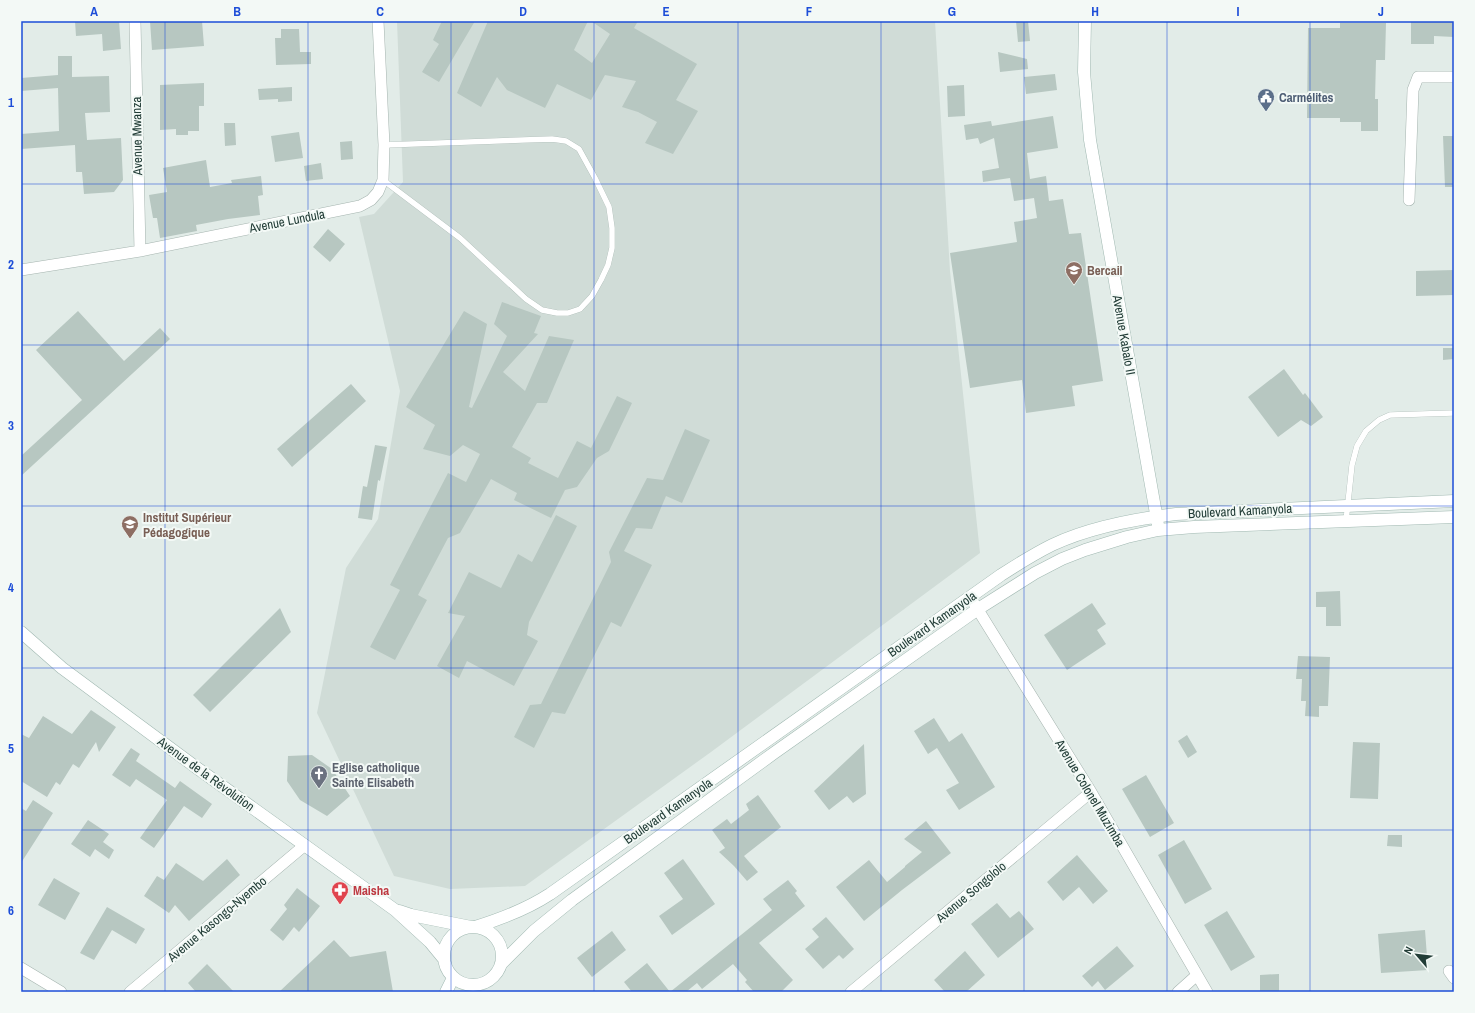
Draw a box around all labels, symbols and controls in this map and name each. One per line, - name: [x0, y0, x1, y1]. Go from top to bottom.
- text: A: [90, 3, 98, 20]
- text: B: [233, 3, 241, 20]
- text: C: [376, 3, 384, 20]
- text: D: [519, 3, 527, 20]
- text: E: [662, 3, 670, 20]
- text: F: [806, 3, 813, 20]
- text: G: [948, 3, 956, 20]
- text: H: [1091, 3, 1099, 20]
- text: I: [1237, 3, 1240, 20]
- text: J: [1378, 3, 1384, 20]
- public building icon: Carmélites: [1256, 87, 1276, 112]
- place label: Carmélites: [1279, 89, 1334, 106]
- text: 1: [8, 94, 14, 111]
- street label: Avenue Mwanza: [128, 96, 146, 176]
- street label: Avenue Lundula: [247, 205, 326, 237]
- text: 2: [8, 256, 14, 273]
- school or university icon: Bercail: [1064, 260, 1084, 285]
- place label: Bercail: [1087, 262, 1123, 279]
- street label: Avenue Kabalo II: [1108, 293, 1139, 376]
- text: 3: [8, 417, 14, 434]
- street label: Boulevard Kamanyola: [1187, 500, 1293, 522]
- place label: Institut Supérieur Pédagogique: [143, 509, 232, 541]
- school or university icon: Institut Supérieur Pédagogique: [120, 514, 140, 539]
- text: 4: [8, 579, 14, 596]
- street label: Boulevard Kamanyola: [884, 587, 980, 661]
- street label: Avenue de la Révolution: [153, 732, 258, 815]
- street label: Avenue Colonel Muzimba: [1051, 736, 1129, 850]
- text: 5: [8, 740, 14, 757]
- place label: Eglise catholique Sainte Elisabeth: [332, 759, 420, 791]
- church icon: Eglise catholique Sainte Elisabeth: [309, 764, 329, 789]
- street label: Boulevard Kamanyola: [620, 774, 716, 848]
- street label: Avenue Songololo: [932, 858, 1010, 927]
- street label: Avenue Kasongo-Nyembo: [163, 873, 270, 966]
- pharmacy icon: Maisha: [330, 880, 350, 905]
- place label: Maisha: [353, 882, 389, 899]
- text: 6: [8, 902, 14, 919]
- north arrow: [1397, 935, 1437, 975]
- text: N: [1400, 944, 1416, 956]

